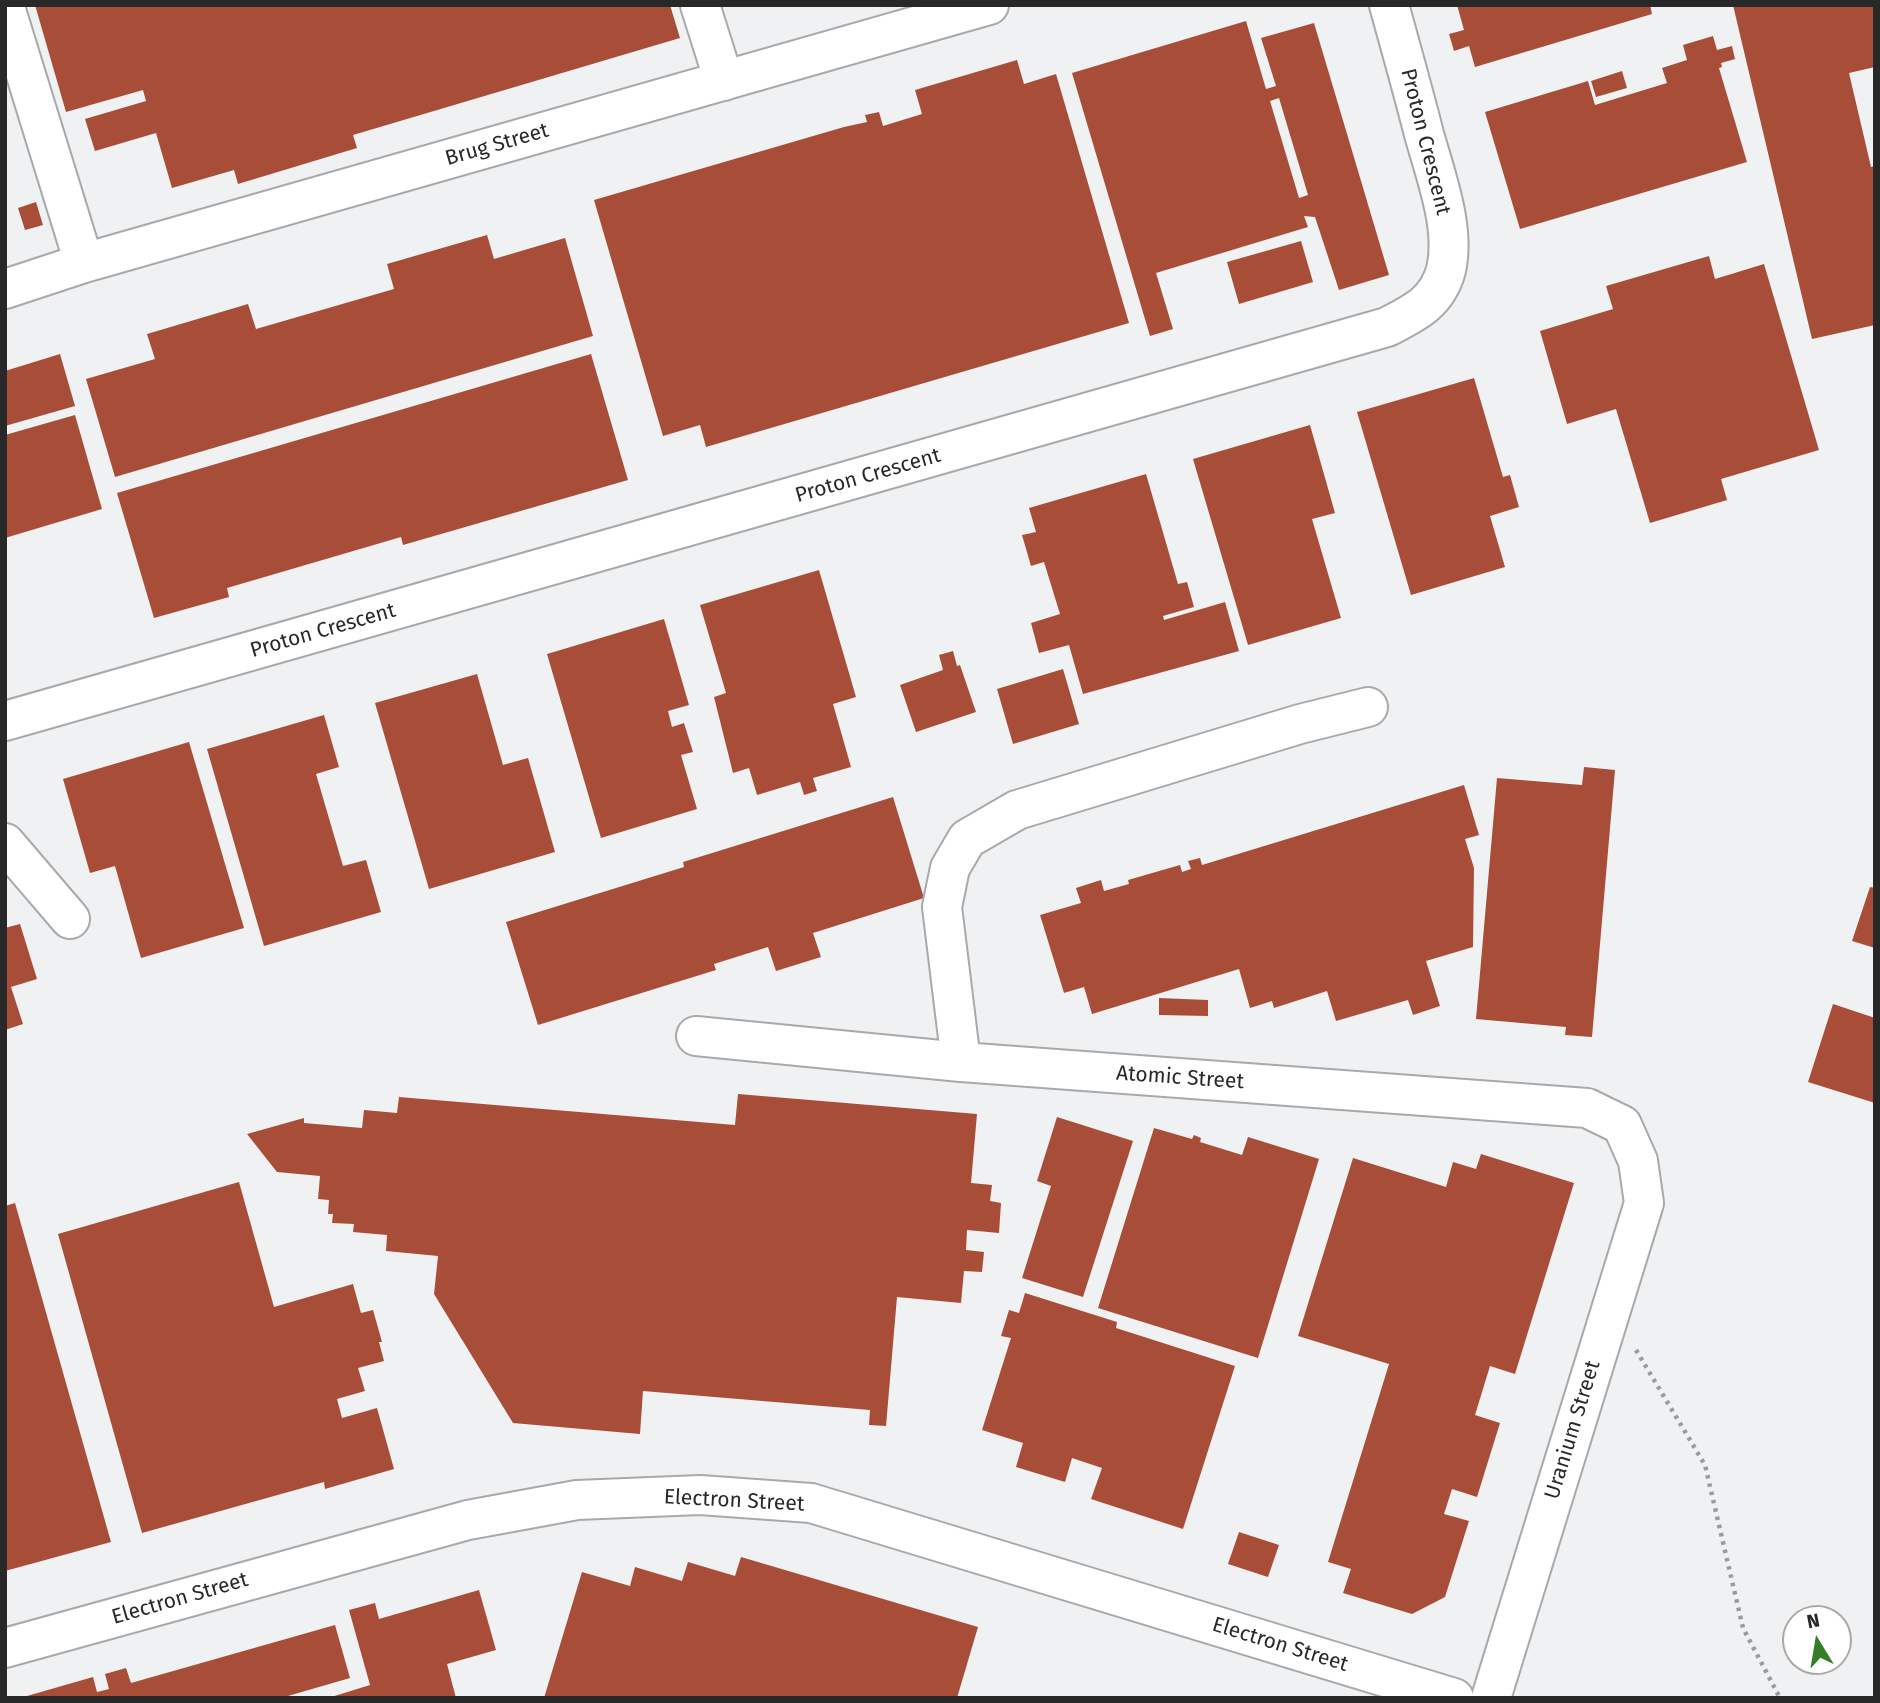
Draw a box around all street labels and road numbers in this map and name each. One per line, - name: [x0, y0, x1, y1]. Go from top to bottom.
- street label: Proton Crescent: [1395, 66, 1455, 218]
- street label: Brug Street: [442, 118, 552, 172]
- street label: Proton Crescent: [792, 443, 944, 509]
- street label: Proton Crescent: [247, 598, 399, 664]
- street label: Atomic Street: [1115, 1061, 1245, 1095]
- street label: Uranium Street: [1540, 1358, 1606, 1502]
- street label: Electron Street: [663, 1485, 805, 1517]
- street label: Electron Street: [109, 1567, 251, 1631]
- street label: Electron Street: [1209, 1612, 1351, 1678]

